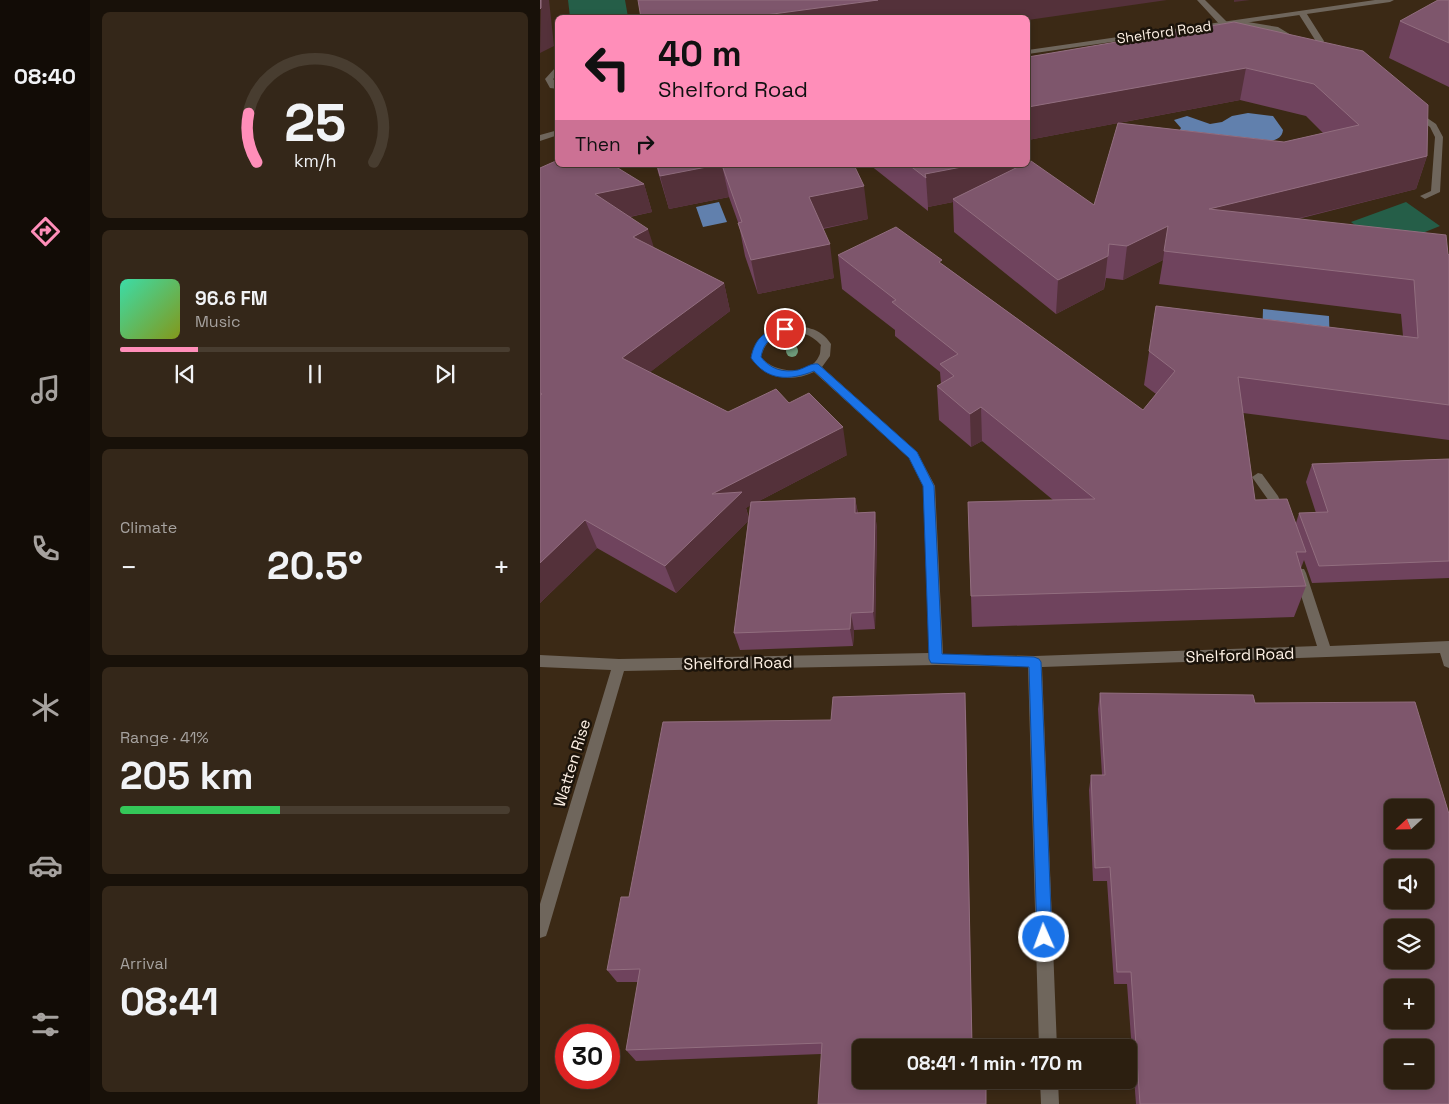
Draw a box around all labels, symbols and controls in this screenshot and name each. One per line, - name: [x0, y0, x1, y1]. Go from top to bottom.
- street label: Shelford Road: [1116, 16, 1212, 48]
- text: 40 m: [658, 32, 742, 76]
- icon: left: [575, 35, 640, 100]
- text: 08:40: [14, 62, 76, 90]
- text: Shelford Road: [658, 75, 808, 103]
- text: 25: [284, 90, 346, 156]
- icon: right: [631, 130, 659, 158]
- text: Then: [575, 132, 621, 157]
- text: km/h: [294, 149, 336, 172]
- icon: directions: [28, 214, 63, 249]
- text: 96.6 FM: [195, 286, 267, 311]
- pin: [764, 308, 806, 350]
- text: Music: [195, 311, 241, 332]
- icon: arrive: [771, 315, 799, 343]
- icon: previous: [171, 360, 199, 388]
- icon: pause: [301, 360, 329, 388]
- icon: next: [431, 360, 459, 388]
- icon: music: [28, 372, 63, 407]
- text: Climate: [120, 517, 177, 538]
- icon: phone: [28, 531, 63, 566]
- text: 20.5°: [267, 542, 363, 590]
- text: −: [120, 549, 137, 585]
- text: +: [493, 549, 510, 585]
- street label: Shelford Road: [1185, 643, 1295, 667]
- street label: Shelford Road: [683, 652, 793, 674]
- icon: climate: [28, 690, 63, 725]
- street label: Watten Rise: [549, 716, 595, 810]
- text: Range · 41%: [120, 727, 209, 748]
- text: 205 km: [120, 752, 254, 800]
- north arrow: [1384, 799, 1434, 849]
- map controls: [1384, 799, 1434, 1089]
- icon: car: [28, 848, 63, 883]
- button: sound: [1384, 859, 1434, 909]
- position arrow: [1017, 910, 1069, 962]
- button: layers: [1384, 919, 1434, 969]
- text: Arrival: [120, 953, 168, 974]
- text: 08:41: [120, 978, 219, 1026]
- button: +: [1384, 979, 1434, 1029]
- icon: filters: [28, 1007, 63, 1042]
- speed limit sign: 30: [555, 1024, 620, 1089]
- button: −: [1384, 1039, 1434, 1089]
- text: 08:41 · 1 min · 170 m: [907, 1051, 1082, 1076]

